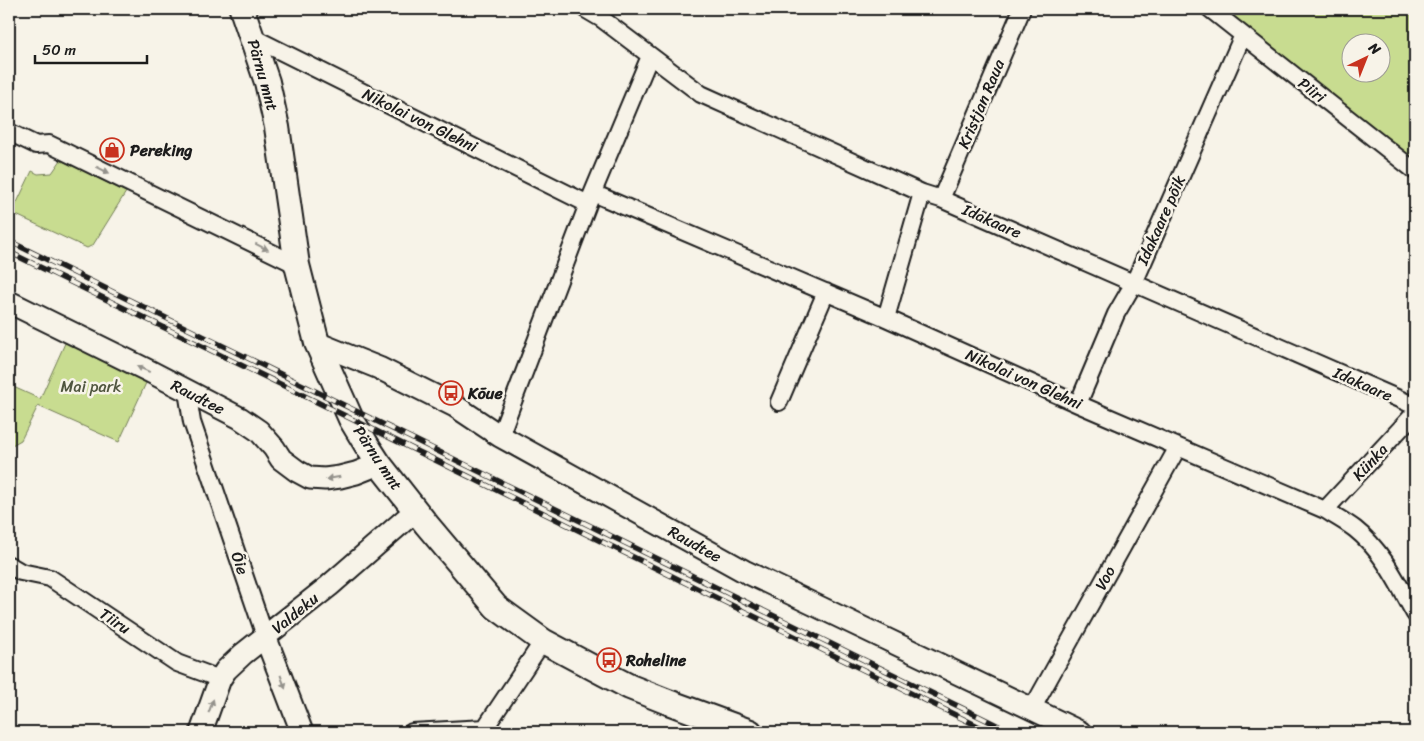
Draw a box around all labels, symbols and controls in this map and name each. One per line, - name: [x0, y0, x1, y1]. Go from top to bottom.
- scale bar: [35, 32, 148, 64]
- north arrow: [1342, 32, 1392, 82]
- street label: Pärnu mnt: [239, 36, 287, 114]
- text: N: [1362, 36, 1387, 62]
- text: 50 m: [42, 37, 77, 63]
- street label: Kristjan Raua: [949, 54, 1013, 153]
- street label: Piiri: [1291, 69, 1333, 111]
- street label: Nikolai von Glehni: [357, 80, 483, 161]
- place label: Pereking: [130, 136, 193, 165]
- shop icon: Pereking: [99, 137, 125, 163]
- one-way arrow: [96, 166, 110, 174]
- street label: Idakaare põik: [1128, 170, 1194, 271]
- street label: Idakaare: [957, 195, 1026, 247]
- one-way arrow: [255, 244, 269, 252]
- street label: Nikolai von Glehni: [961, 340, 1088, 418]
- street label: Idakaare: [1328, 358, 1397, 410]
- one-way arrow: [136, 364, 151, 373]
- street label: Raudtee: [166, 371, 230, 423]
- park label: Mai park: [60, 372, 122, 401]
- place label: Kõue: [467, 379, 503, 408]
- bus stop icon: Kõue: [438, 380, 464, 406]
- street label: Pärnu mnt: [345, 419, 411, 497]
- street label: Künka: [1345, 436, 1395, 488]
- one-way arrow: [324, 474, 340, 482]
- street label: Raudtee: [663, 517, 727, 571]
- street label: Õie: [223, 547, 257, 579]
- street label: Voo: [1086, 560, 1124, 596]
- street label: Valdeku: [265, 584, 326, 641]
- street label: Tiiru: [93, 600, 137, 642]
- place label: Roheline: [625, 646, 687, 675]
- bus stop icon: Roheline: [596, 647, 622, 673]
- one-way arrow: [279, 675, 287, 690]
- one-way arrow: [208, 698, 215, 713]

